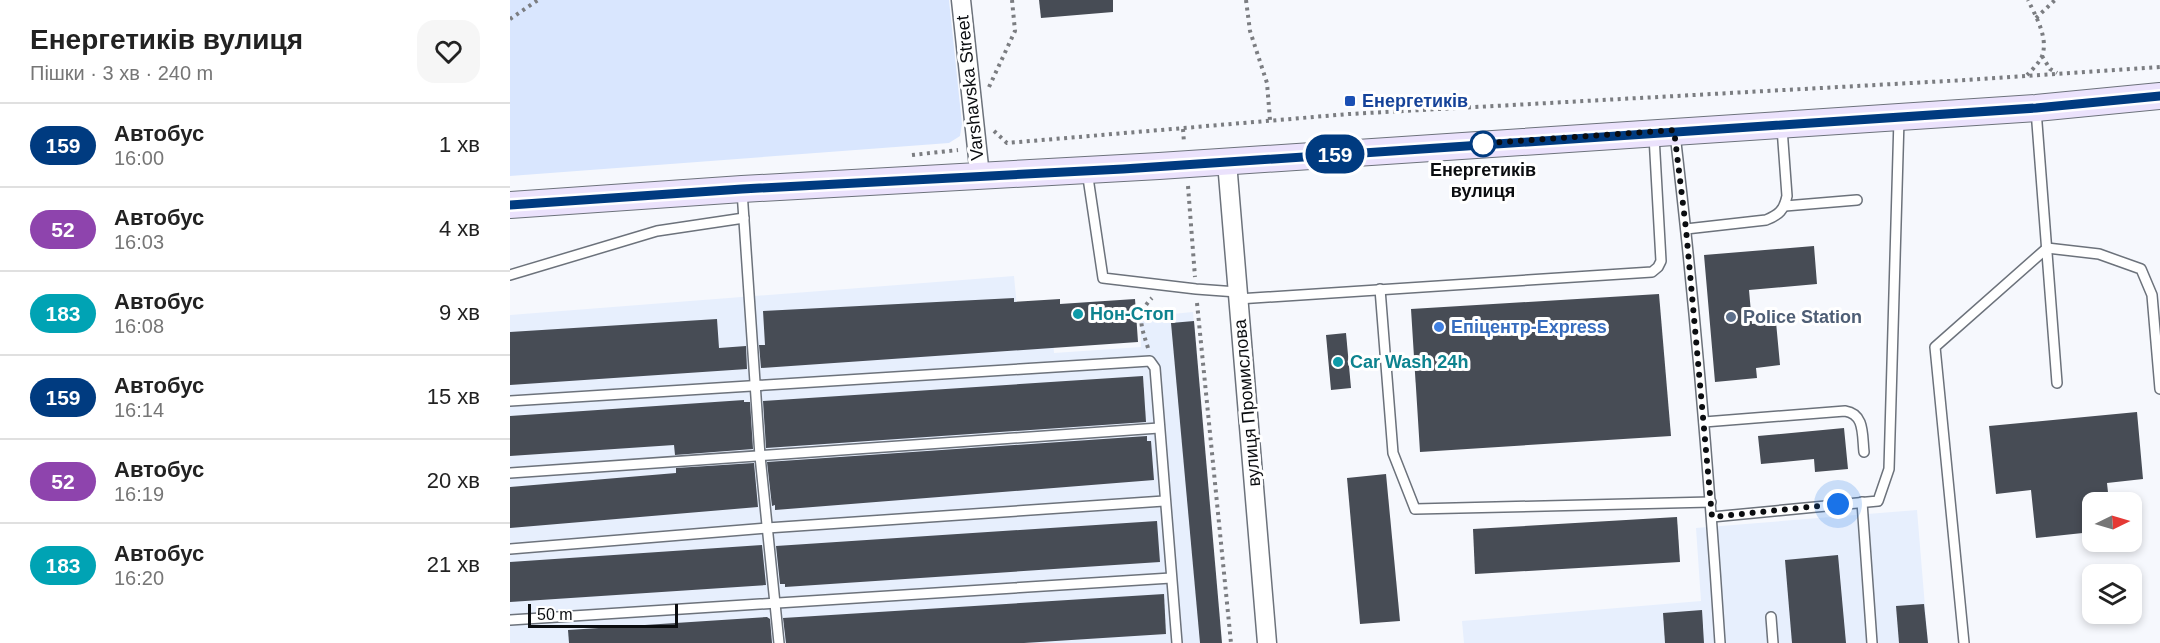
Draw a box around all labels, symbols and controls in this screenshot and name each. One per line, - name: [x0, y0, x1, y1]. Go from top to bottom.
- street label: Varshavska Street: [952, 14, 988, 162]
- button: heart: [417, 20, 480, 83]
- text: Енергетиків вулиця: [30, 24, 303, 55]
- text: Пішки · 3 хв · 240 m: [30, 62, 213, 84]
- place label: Енергетиків: [1362, 91, 1468, 111]
- marker: Енергетиків: [1343, 94, 1357, 108]
- text: Автобус: [114, 121, 204, 146]
- marker: Енергетиків вулиця: [1470, 131, 1496, 157]
- text: 1 хв: [439, 132, 480, 157]
- text: 159: [45, 134, 81, 157]
- line badge: 159: [1300, 134, 1370, 174]
- text: 159: [1317, 143, 1353, 166]
- text: 16:00: [114, 147, 164, 169]
- place label: Енергетиків вулиця: [1430, 160, 1536, 201]
- text: Автобус: [114, 205, 204, 230]
- text: 4 хв: [439, 216, 480, 241]
- text: 52: [51, 218, 75, 241]
- text: 16:03: [114, 231, 164, 253]
- text: Автобус: [114, 289, 204, 314]
- text: 9 хв: [439, 300, 480, 325]
- text: 183: [45, 302, 81, 325]
- place label: Нон-Стоп: [1090, 304, 1174, 324]
- marker: Нон-Стоп: [1071, 307, 1085, 321]
- place label: Police Station: [1743, 307, 1862, 327]
- marker: Police Station: [1724, 310, 1738, 324]
- text: 16:08: [114, 315, 164, 337]
- place label: Епіцентр-Express: [1451, 317, 1607, 337]
- street label: вулиця Промислова: [1230, 318, 1264, 487]
- marker: Епіцентр-Express: [1432, 320, 1446, 334]
- place label: Car Wash 24h: [1350, 352, 1468, 372]
- marker: Car Wash 24h: [1331, 355, 1345, 369]
- text: Автобус: [114, 373, 204, 398]
- text: 15 хв: [427, 384, 480, 409]
- text: 159: [45, 386, 81, 409]
- text: 16:14: [114, 399, 164, 421]
- text: Автобус: [114, 457, 204, 482]
- text: 20 хв: [427, 468, 480, 493]
- text: 52: [51, 470, 75, 493]
- text: 16:19: [114, 483, 164, 505]
- your location: [1823, 489, 1853, 519]
- north arrow: [2082, 492, 2142, 552]
- map controls: [2082, 492, 2142, 624]
- text: Автобус: [114, 541, 204, 566]
- text: 21 хв: [427, 552, 480, 577]
- text: 183: [45, 554, 81, 577]
- button: layers: [2082, 564, 2142, 624]
- text: 16:20: [114, 567, 164, 589]
- scale bar: [528, 601, 678, 628]
- text: 50 m: [537, 606, 573, 623]

